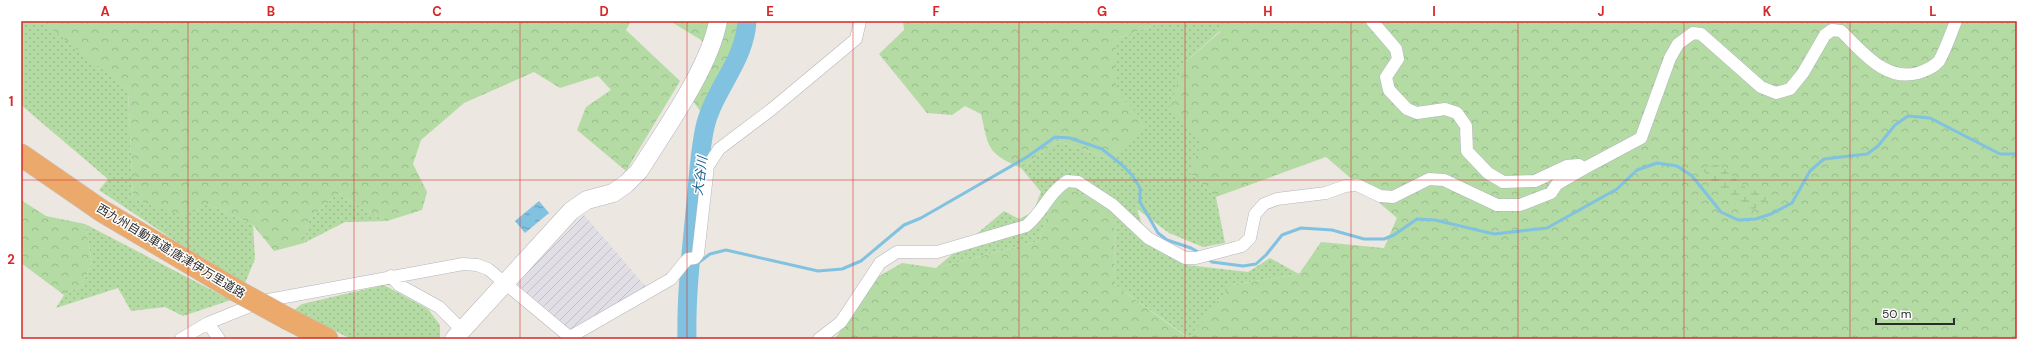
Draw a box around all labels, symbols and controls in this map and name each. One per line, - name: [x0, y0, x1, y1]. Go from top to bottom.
- text: A: [100, 3, 110, 20]
- text: B: [267, 3, 275, 20]
- text: C: [432, 3, 442, 20]
- text: D: [599, 3, 609, 20]
- text: E: [766, 3, 774, 20]
- text: F: [932, 3, 940, 20]
- text: G: [1097, 3, 1107, 20]
- text: H: [1263, 3, 1273, 20]
- text: I: [1432, 3, 1436, 20]
- text: J: [1597, 3, 1605, 20]
- text: K: [1763, 3, 1772, 20]
- text: L: [1929, 3, 1937, 20]
- text: 1: [9, 93, 13, 110]
- water label: 大谷川: [689, 154, 711, 196]
- street label: 西九州自動車道;唐津伊万里道路: [94, 200, 248, 302]
- text: 2: [7, 251, 15, 268]
- scale bar: [1876, 300, 1954, 326]
- text: 50 m: [1882, 306, 1911, 322]

